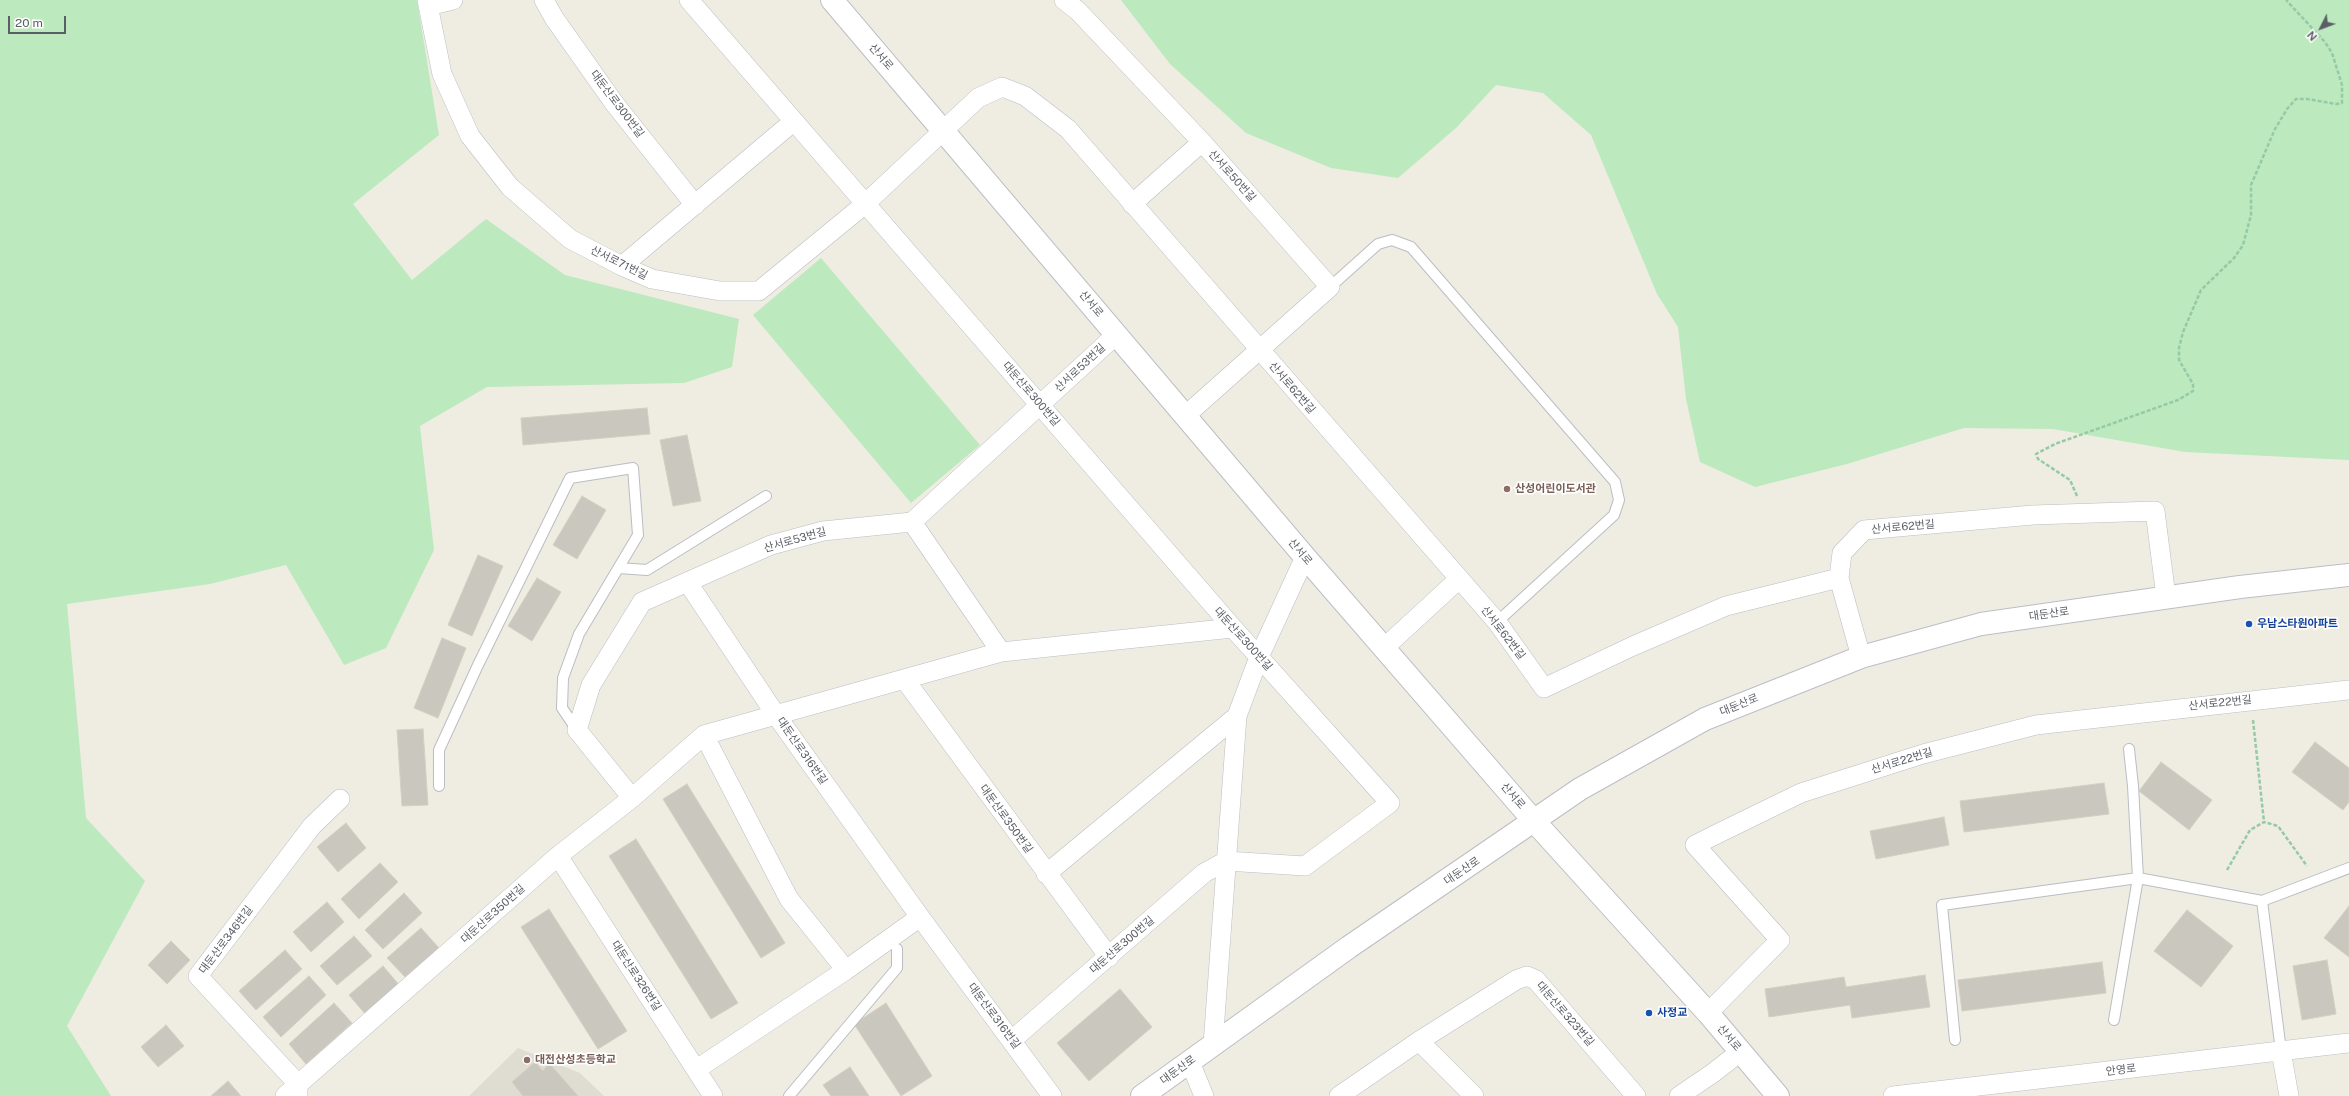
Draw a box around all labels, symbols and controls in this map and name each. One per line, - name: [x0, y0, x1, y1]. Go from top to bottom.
- scale bar: [10, 8, 68, 34]
- north arrow: [2301, 8, 2341, 48]
- text: 20 m: [15, 16, 43, 30]
- text: N: [2305, 29, 2319, 43]
- street label: 산서로: [866, 41, 896, 73]
- street label: 대둔산로300번길: [587, 68, 647, 140]
- street label: 산서로50번길: [1206, 148, 1258, 204]
- street label: 산서로71번길: [588, 244, 650, 282]
- street label: 산서로: [1076, 288, 1106, 320]
- street label: 산서로53번길: [1052, 341, 1108, 395]
- street label: 대둔산로300번길: [999, 359, 1063, 429]
- street label: 산서로62번길: [1266, 360, 1318, 416]
- place label: 산성어린이도서관: [1515, 482, 1596, 496]
- marker: 산성어린이도서관: [1502, 484, 1512, 494]
- street label: 산서로62번길: [1871, 518, 1935, 536]
- street label: 산서로53번길: [762, 525, 828, 555]
- street label: 산서로: [1285, 536, 1315, 568]
- street label: 대둔산로300번길: [1211, 604, 1275, 674]
- street label: 산서로62번길: [1478, 604, 1528, 662]
- street label: 대둔산로: [2028, 605, 2070, 623]
- place label: 우남스타원아파트: [2257, 617, 2338, 631]
- marker: 우남스타원아파트: [2244, 619, 2254, 629]
- street label: 대둔산로: [1718, 691, 1760, 719]
- street label: 산서로22번길: [2188, 693, 2252, 713]
- street label: 대둔산로316번길: [774, 715, 830, 787]
- street label: 산서로22번길: [1870, 745, 1934, 777]
- street label: 산서로: [1498, 780, 1528, 812]
- street label: 대둔산로350번길: [977, 782, 1035, 856]
- street label: 대둔산로: [1442, 854, 1482, 888]
- street label: 대둔산로350번길: [458, 882, 528, 946]
- street label: 대둔산로346번길: [196, 904, 256, 976]
- street label: 대둔산로300번길: [1087, 913, 1157, 977]
- street label: 대둔산로326번길: [608, 938, 664, 1014]
- street label: 대둔산로323번길: [1533, 979, 1597, 1049]
- street label: 대둔산로316번길: [965, 980, 1023, 1052]
- place label: 사정교: [1657, 1006, 1687, 1020]
- marker: 사정교: [1644, 1008, 1654, 1018]
- street label: 산서로: [1714, 1022, 1744, 1054]
- place label: 대전산성초등학교: [535, 1053, 616, 1067]
- street label: 대둔산로: [1158, 1053, 1198, 1087]
- marker: 대전산성초등학교: [522, 1055, 532, 1065]
- street label: 안영로: [2105, 1062, 2137, 1078]

